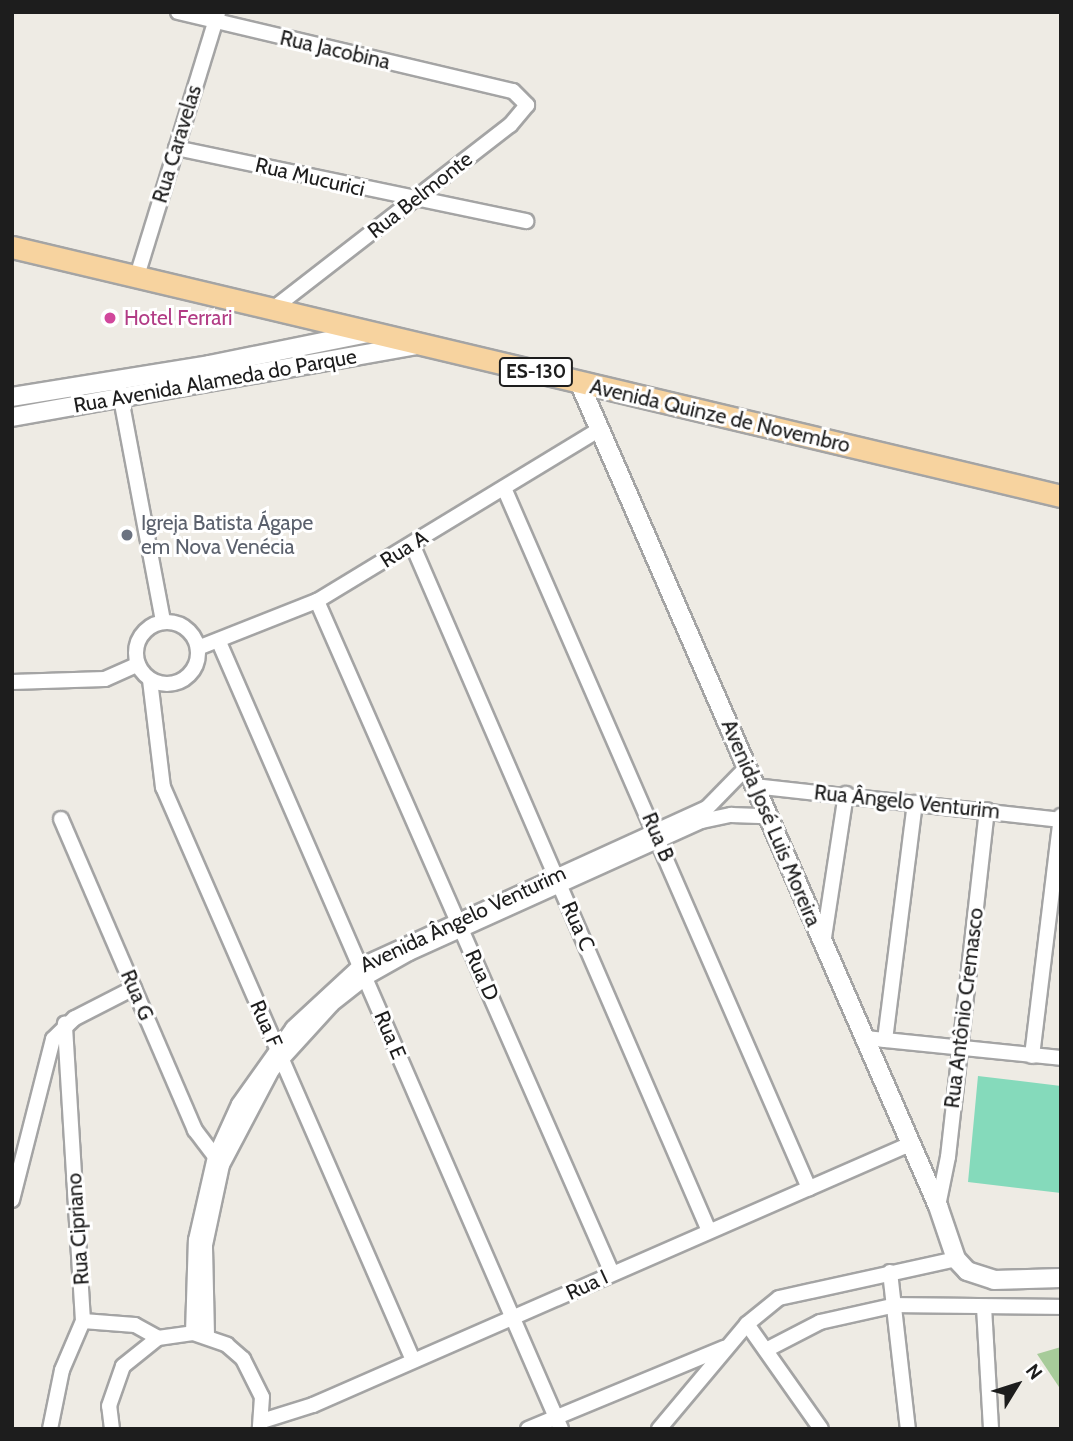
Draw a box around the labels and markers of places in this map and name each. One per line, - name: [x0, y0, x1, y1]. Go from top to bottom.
- place label: Hotel Ferrari: [124, 305, 232, 331]
- marker: Hotel Ferrari: [102, 310, 118, 326]
- place label: Igreja Batista Ágape em Nova Venécia: [141, 510, 313, 560]
- marker: Igreja Batista Ágape em Nova Venécia: [119, 527, 135, 543]

